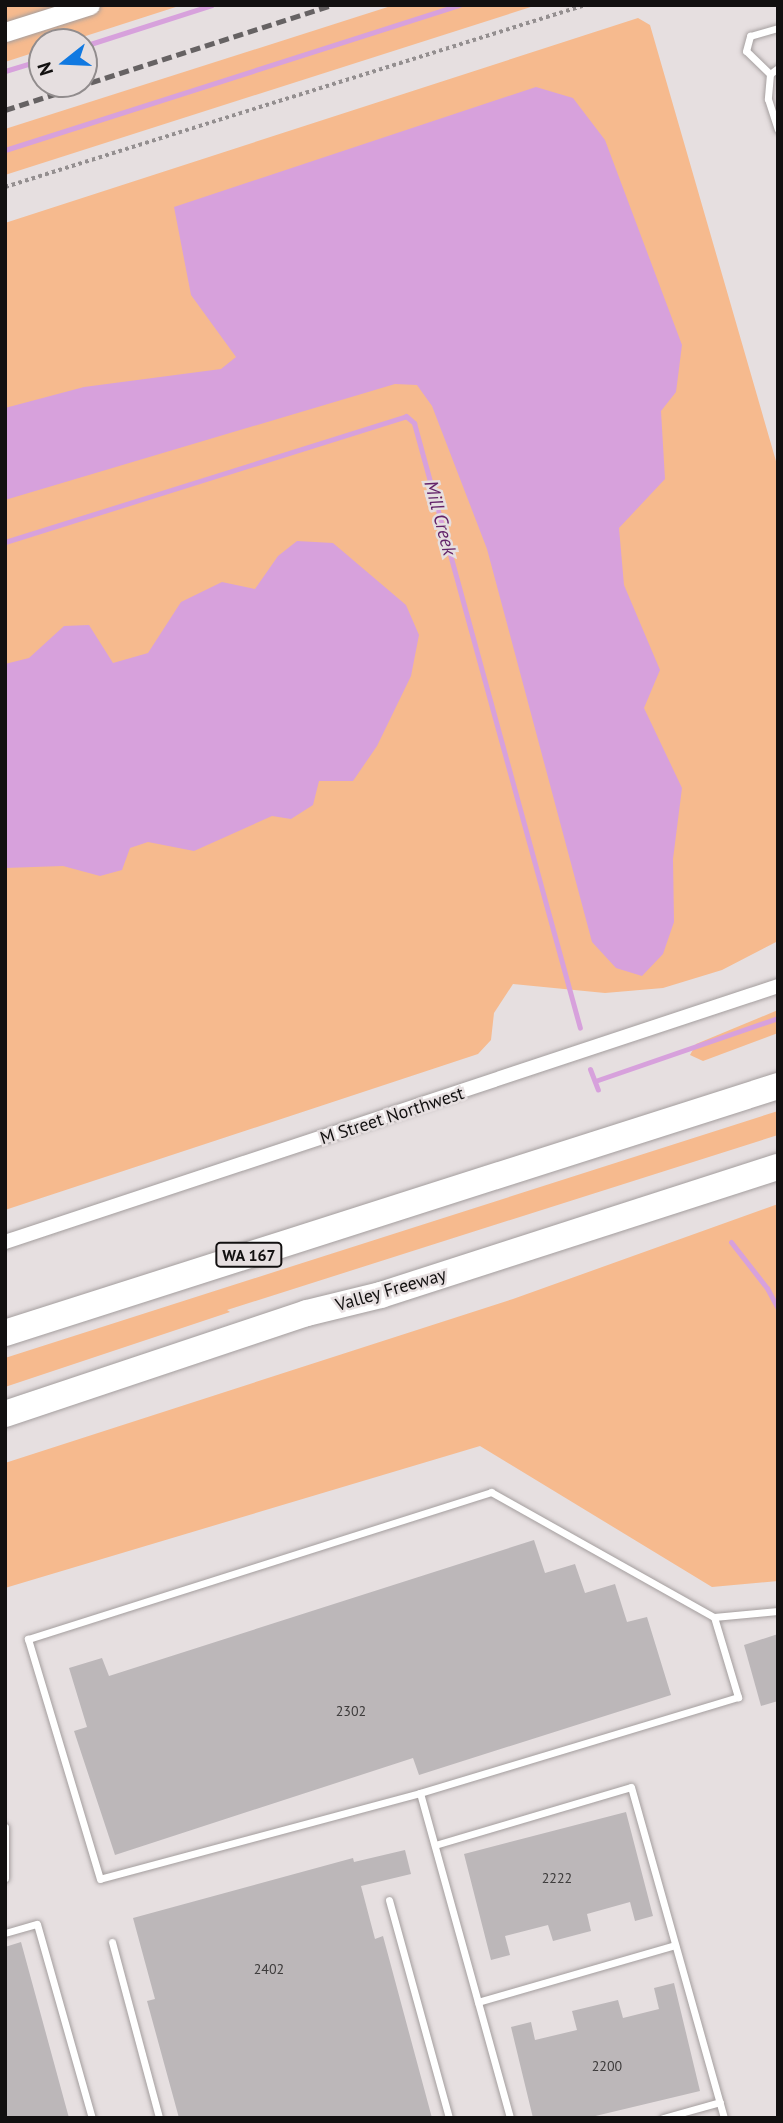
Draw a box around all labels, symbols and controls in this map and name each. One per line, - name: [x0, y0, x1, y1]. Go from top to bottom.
- north arrow: [28, 28, 98, 98]
- text: N: [32, 59, 58, 79]
- water label: Mill Creek: [419, 478, 461, 558]
- street label: M Street Northwest: [317, 1083, 467, 1149]
- road number: WA 167: [214, 1242, 284, 1268]
- street label: Valley Freeway: [333, 1264, 449, 1316]
- house number: 2302: [336, 1703, 366, 1719]
- house number: 2222: [542, 1870, 572, 1886]
- house number: 2402: [254, 1961, 284, 1977]
- house number: 2200: [592, 2058, 622, 2074]

